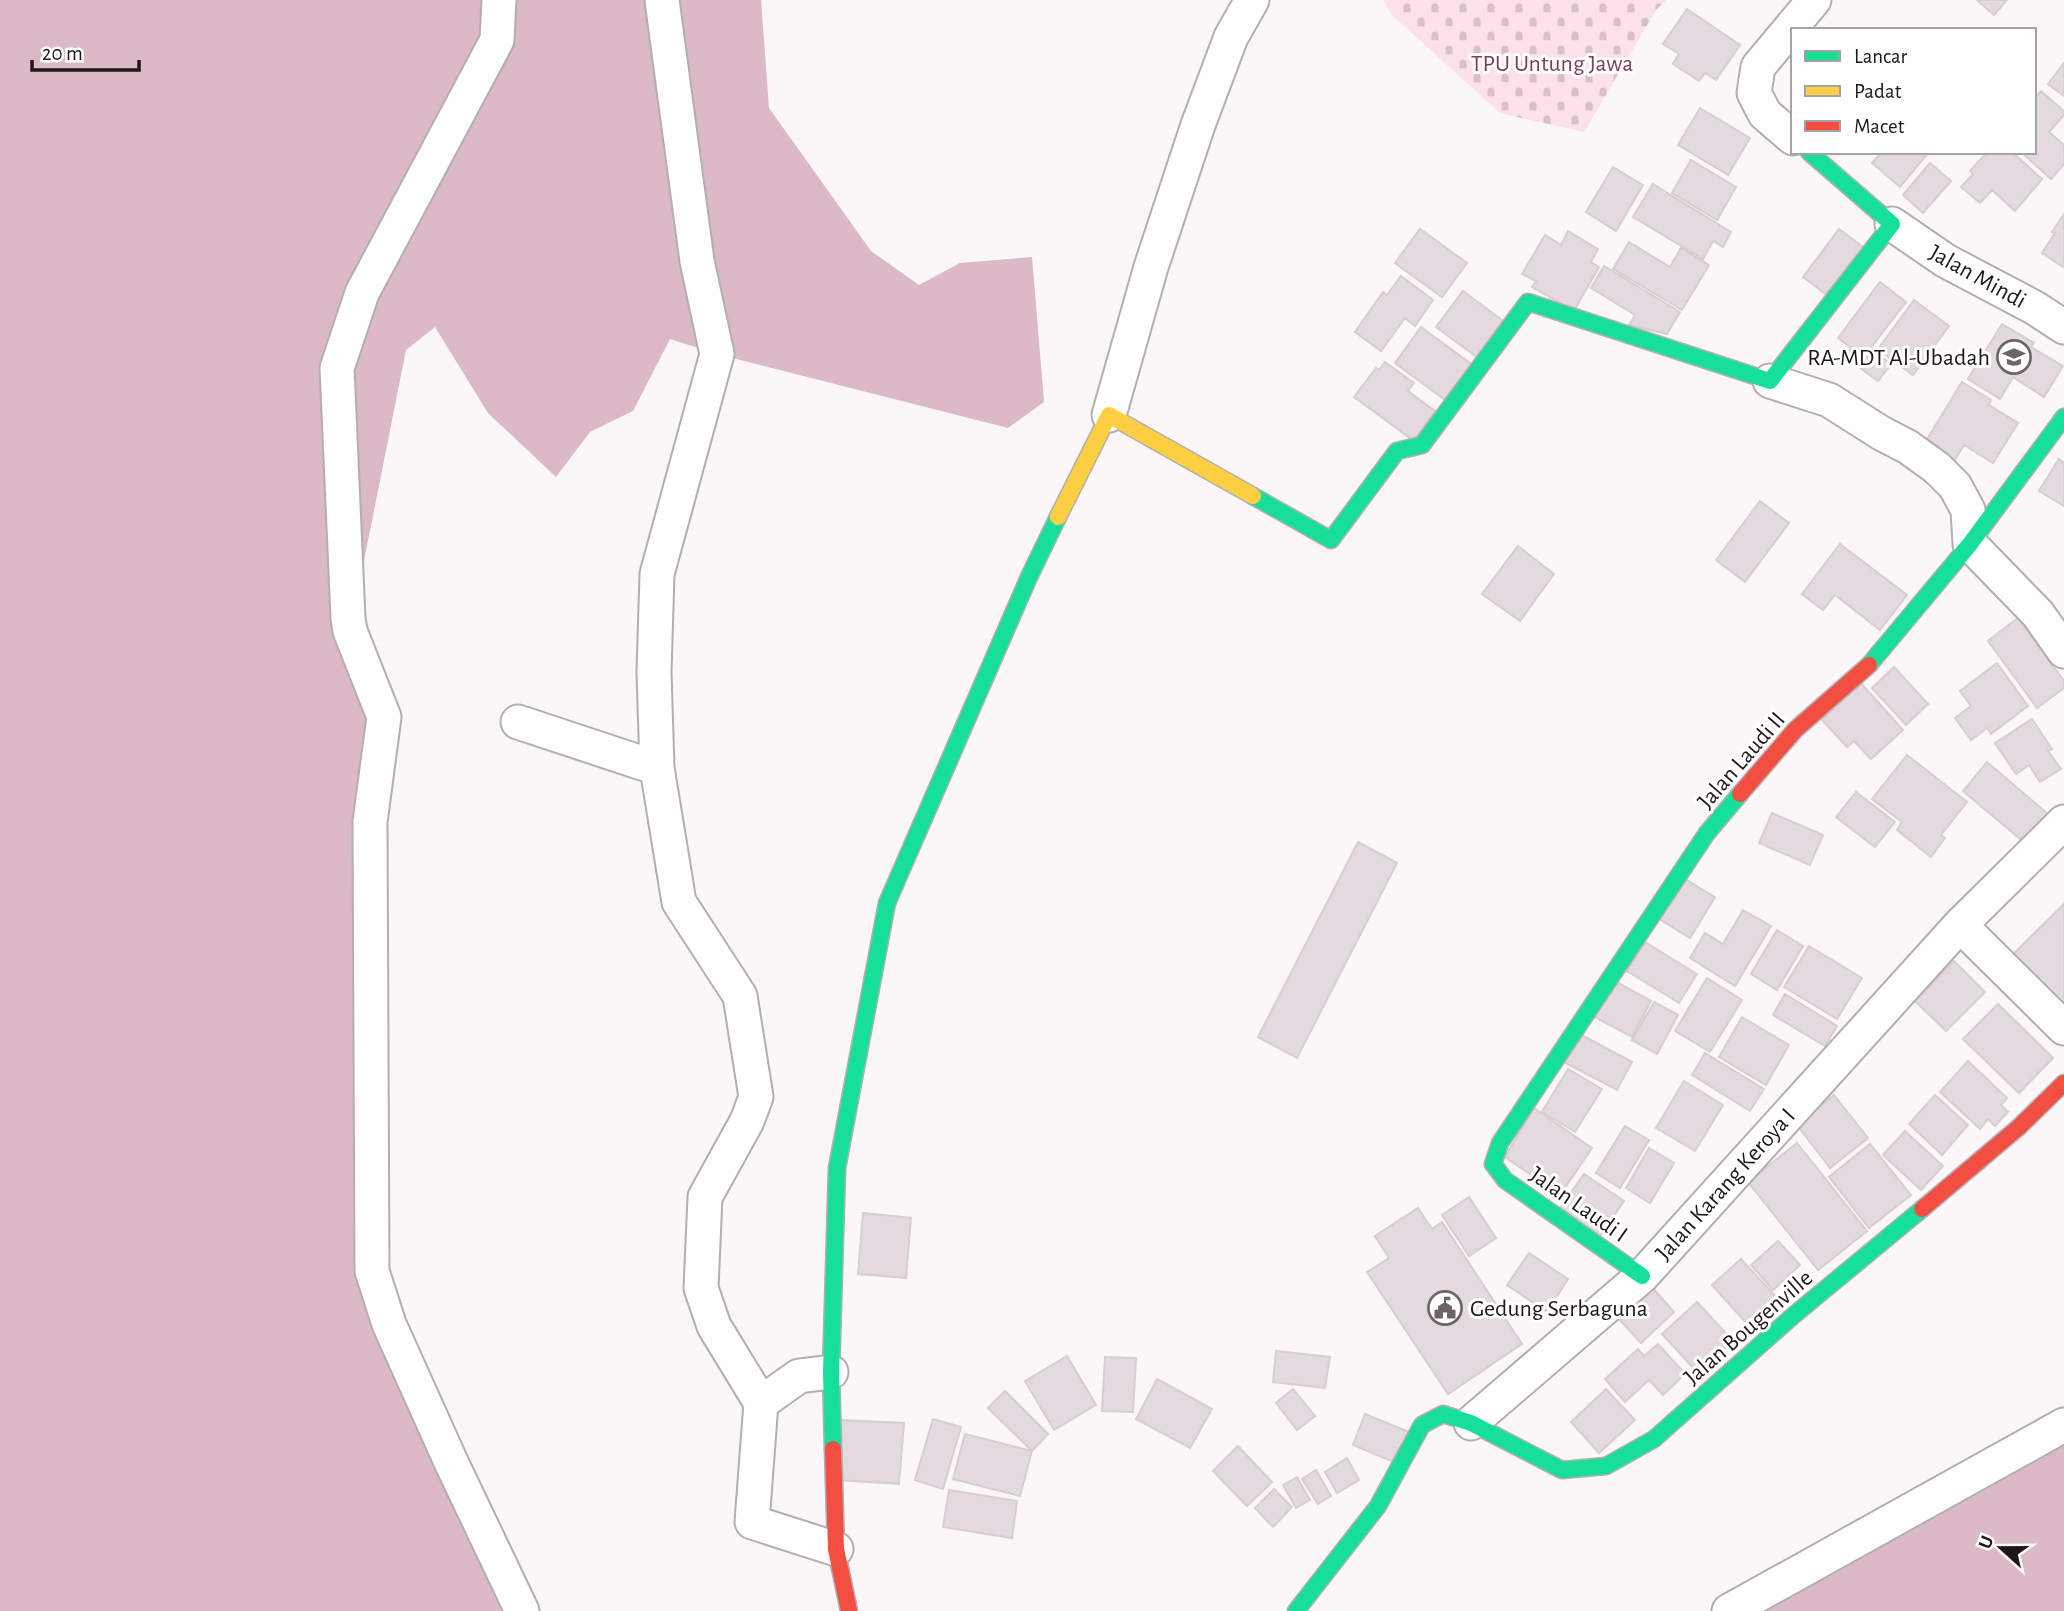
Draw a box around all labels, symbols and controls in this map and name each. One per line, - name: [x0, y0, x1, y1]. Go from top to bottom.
- scale bar: [32, 28, 138, 72]
- legend: [1791, 28, 2036, 154]
- text: 20 m: [42, 43, 83, 64]
- text: Lancar: [1854, 46, 1907, 67]
- park label: TPU Untung Jawa: [1471, 52, 1633, 76]
- text: Padat: [1854, 81, 1902, 102]
- text: Macet: [1854, 116, 1905, 137]
- street label: Jalan Mindi: [1925, 241, 2030, 313]
- school or university icon: RA-MDT Al-Ubadah: [1995, 338, 2033, 376]
- place label: RA-MDT Al-Ubadah: [1807, 346, 1990, 370]
- street label: Jalan Laudi II: [1693, 708, 1790, 814]
- street label: Jalan Karang Keroya I: [1651, 1104, 1800, 1265]
- street label: Jalan Laudi I: [1525, 1163, 1632, 1247]
- street label: Jalan Bougenville: [1680, 1266, 1817, 1390]
- public building icon: Gedung Serbaguna: [1426, 1289, 1464, 1327]
- place label: Gedung Serbaguna: [1470, 1297, 1648, 1321]
- north arrow: [1966, 1513, 2036, 1583]
- text: U: [1975, 1533, 1998, 1552]

